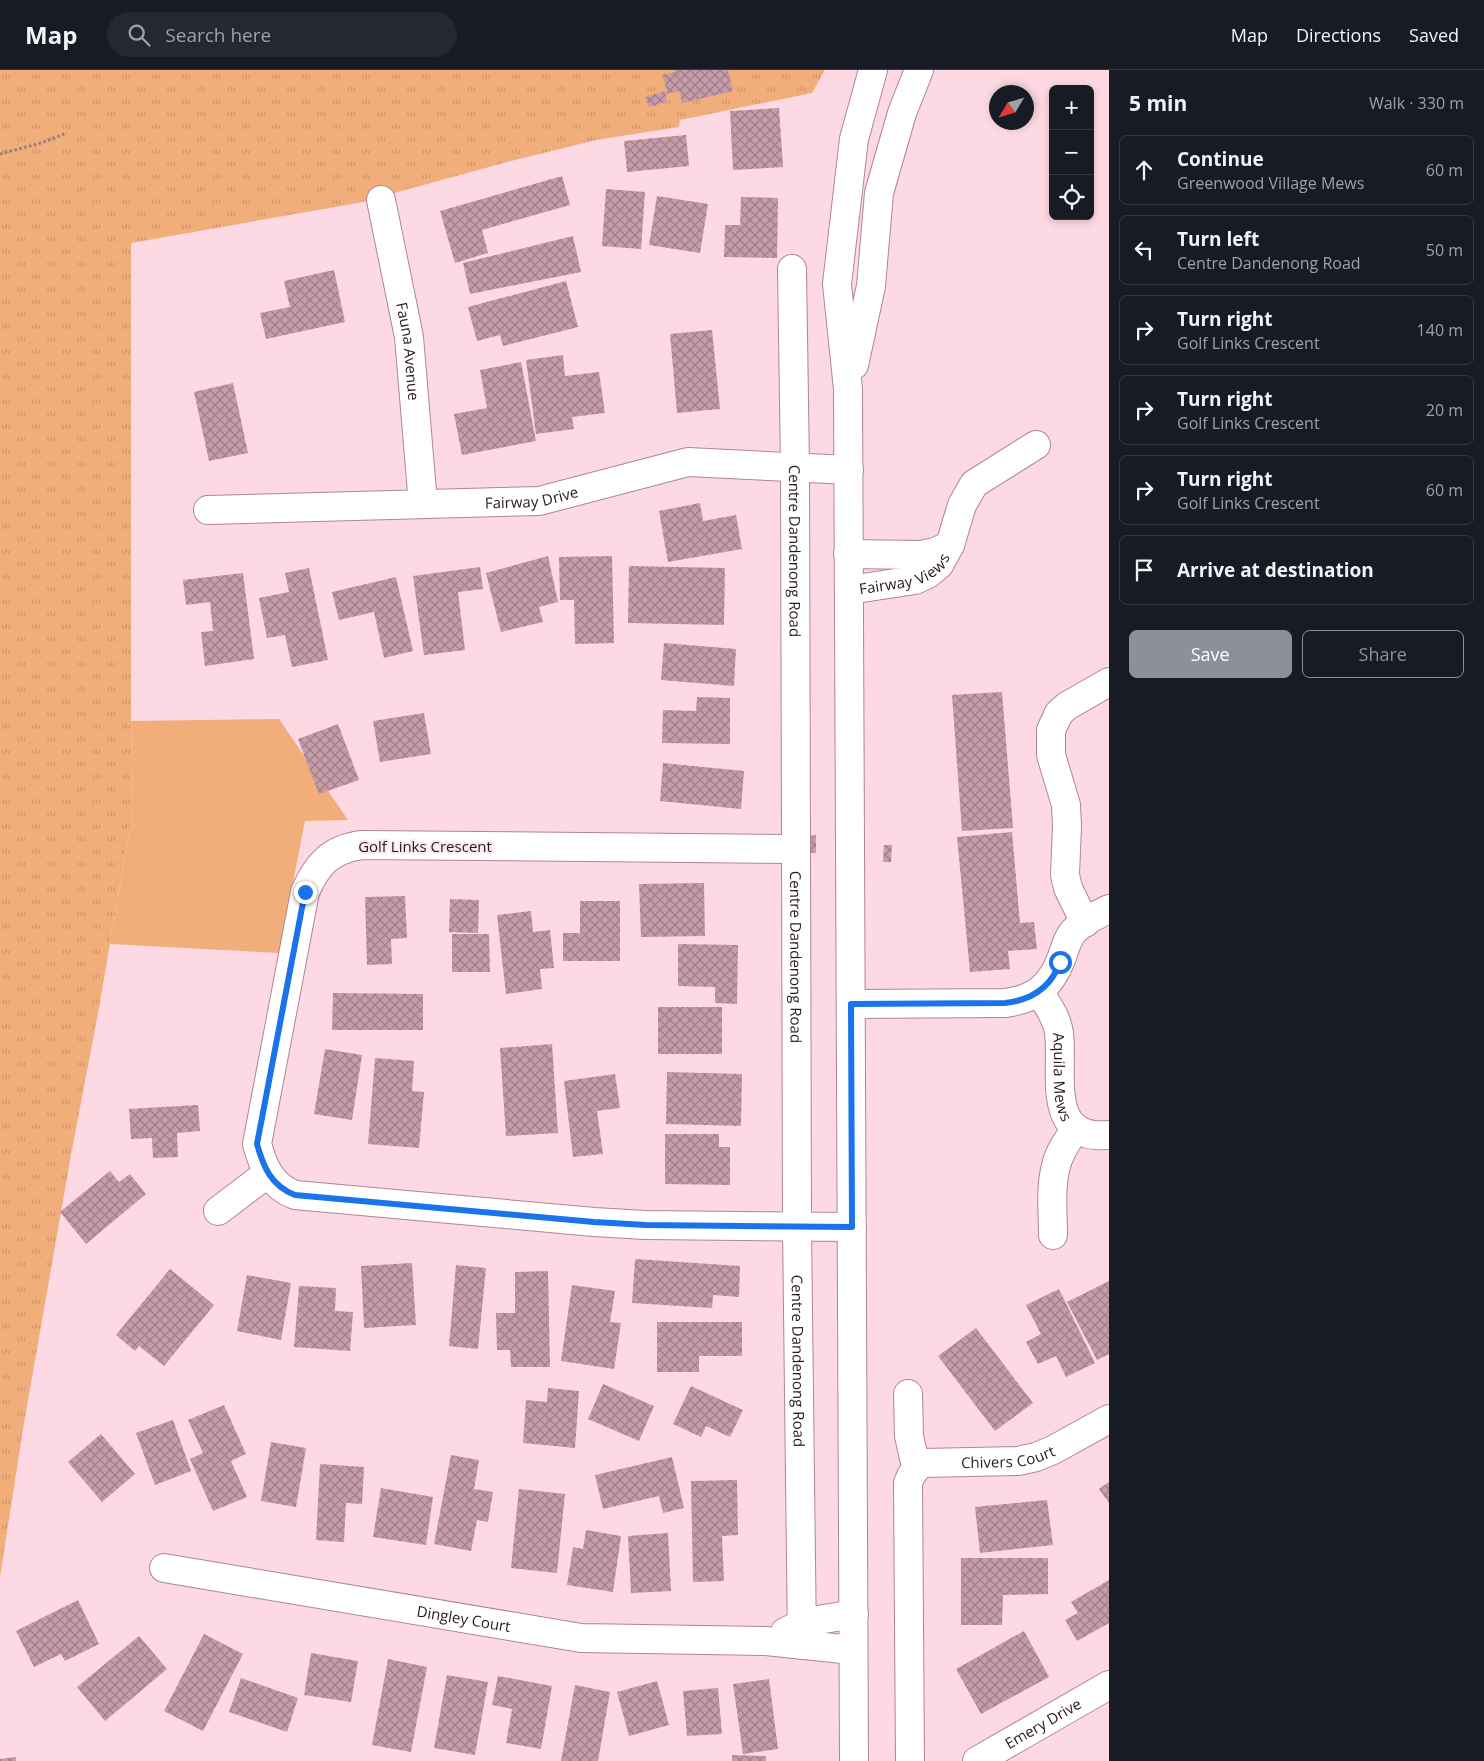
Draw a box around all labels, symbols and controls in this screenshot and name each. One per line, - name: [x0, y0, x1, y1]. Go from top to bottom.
- search box: [107, 12, 457, 57]
- text: Map: [25, 18, 77, 51]
- icon: search: [125, 21, 153, 49]
- text: Search here: [165, 22, 271, 48]
- text: Map: [1231, 23, 1268, 47]
- text: Directions: [1296, 23, 1381, 47]
- text: Saved: [1409, 23, 1459, 47]
- north arrow: [989, 85, 1034, 130]
- map controls: [1049, 85, 1094, 220]
- button: +: [1049, 85, 1094, 130]
- text: 5 min: [1129, 89, 1187, 117]
- text: Walk · 330 m: [1369, 92, 1464, 114]
- button: −: [1049, 130, 1094, 175]
- text: Continue: [1177, 146, 1264, 172]
- icon: ahead: [1130, 156, 1158, 184]
- text: 60 m: [1426, 159, 1463, 181]
- text: Greenwood Village Mews: [1177, 172, 1364, 194]
- button: locate: [1049, 175, 1094, 220]
- text: Turn left: [1177, 226, 1259, 252]
- icon: left: [1130, 236, 1158, 264]
- text: 50 m: [1426, 239, 1463, 261]
- text: Centre Dandenong Road: [1177, 252, 1361, 274]
- street label: Fauna Avenue: [392, 300, 424, 401]
- text: Turn right: [1177, 306, 1272, 332]
- icon: right: [1130, 316, 1158, 344]
- text: 140 m: [1417, 319, 1463, 341]
- text: Golf Links Crescent: [1177, 332, 1320, 354]
- text: Turn right: [1177, 386, 1272, 412]
- icon: right: [1130, 396, 1158, 424]
- text: 20 m: [1426, 399, 1463, 421]
- text: Golf Links Crescent: [1177, 412, 1320, 434]
- street label: Centre Dandenong Road: [785, 465, 805, 637]
- text: Turn right: [1177, 466, 1272, 492]
- icon: right: [1130, 476, 1158, 504]
- text: 60 m: [1426, 479, 1463, 501]
- street label: Fairway Drive: [485, 481, 580, 512]
- text: Golf Links Crescent: [1177, 492, 1320, 514]
- street label: Fairway Views: [858, 549, 954, 598]
- icon: arrive: [1130, 556, 1158, 584]
- text: Arrive at destination: [1177, 557, 1374, 583]
- button: Save: [1129, 630, 1292, 678]
- button: Share: [1302, 630, 1464, 678]
- street label: Golf Links Crescent: [358, 836, 492, 856]
- street label: Centre Dandenong Road: [786, 871, 807, 1043]
- route end: [294, 881, 317, 904]
- route start: [1049, 951, 1072, 974]
- street label: Aquila Mews: [1049, 1032, 1077, 1124]
- street label: Centre Dandenong Road: [788, 1275, 810, 1447]
- street label: Chivers Court: [961, 1440, 1058, 1472]
- street label: Dingley Court: [415, 1601, 512, 1636]
- street label: Emery Drive: [1001, 1693, 1085, 1753]

